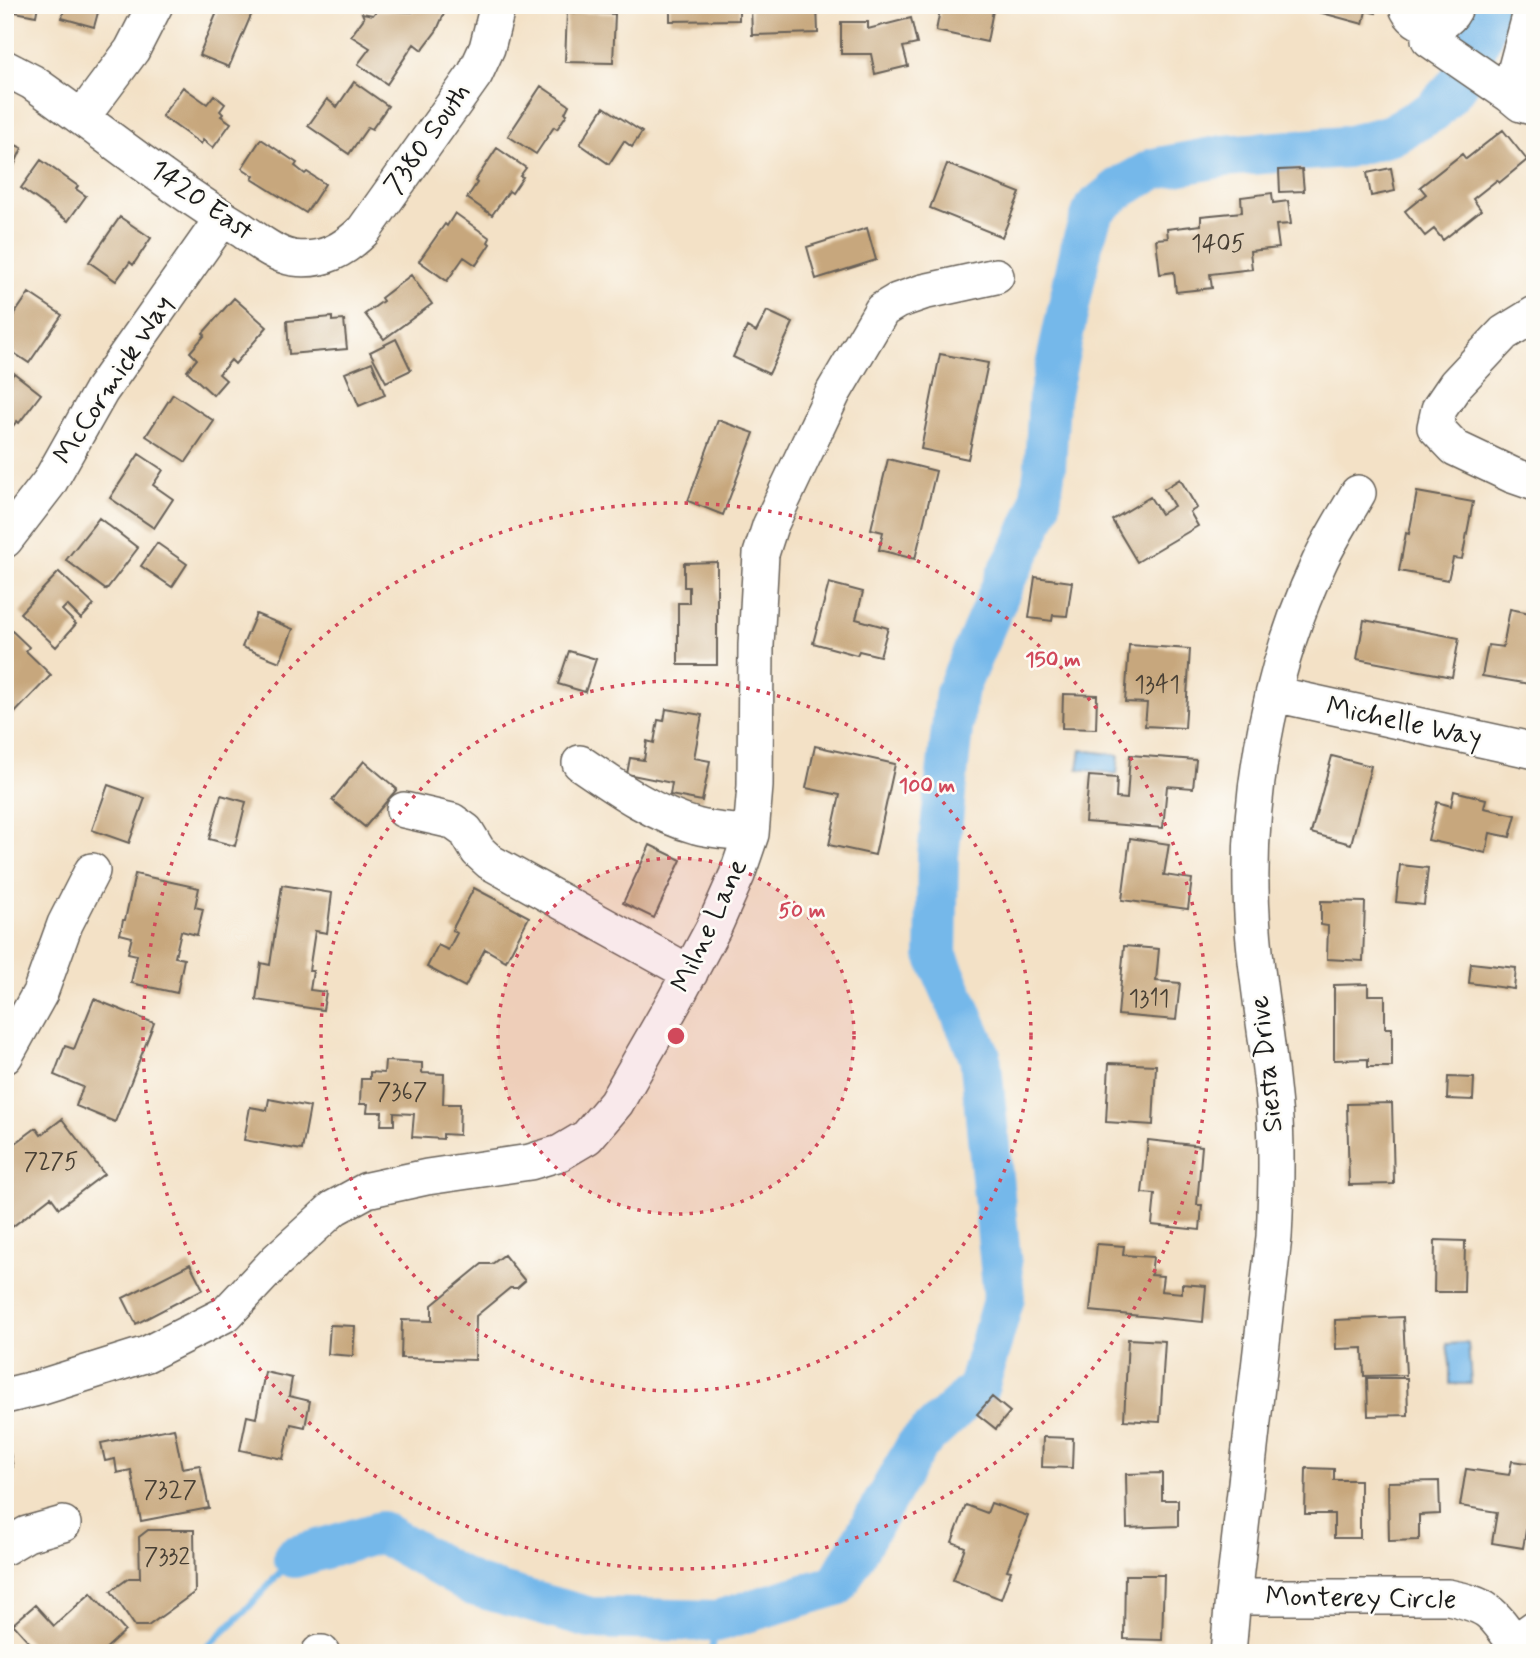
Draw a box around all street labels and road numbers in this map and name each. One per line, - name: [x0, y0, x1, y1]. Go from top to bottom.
- street label: 7380 South: [376, 76, 480, 202]
- street label: 1420 East: [142, 152, 261, 251]
- street label: McCormick Way: [45, 288, 183, 472]
- street label: Michelle Way: [1323, 688, 1485, 758]
- street label: Milne Lane: [663, 853, 757, 999]
- street label: Siesta Drive: [1241, 994, 1293, 1134]
- street label: Monterey Circle: [1265, 1579, 1457, 1619]

